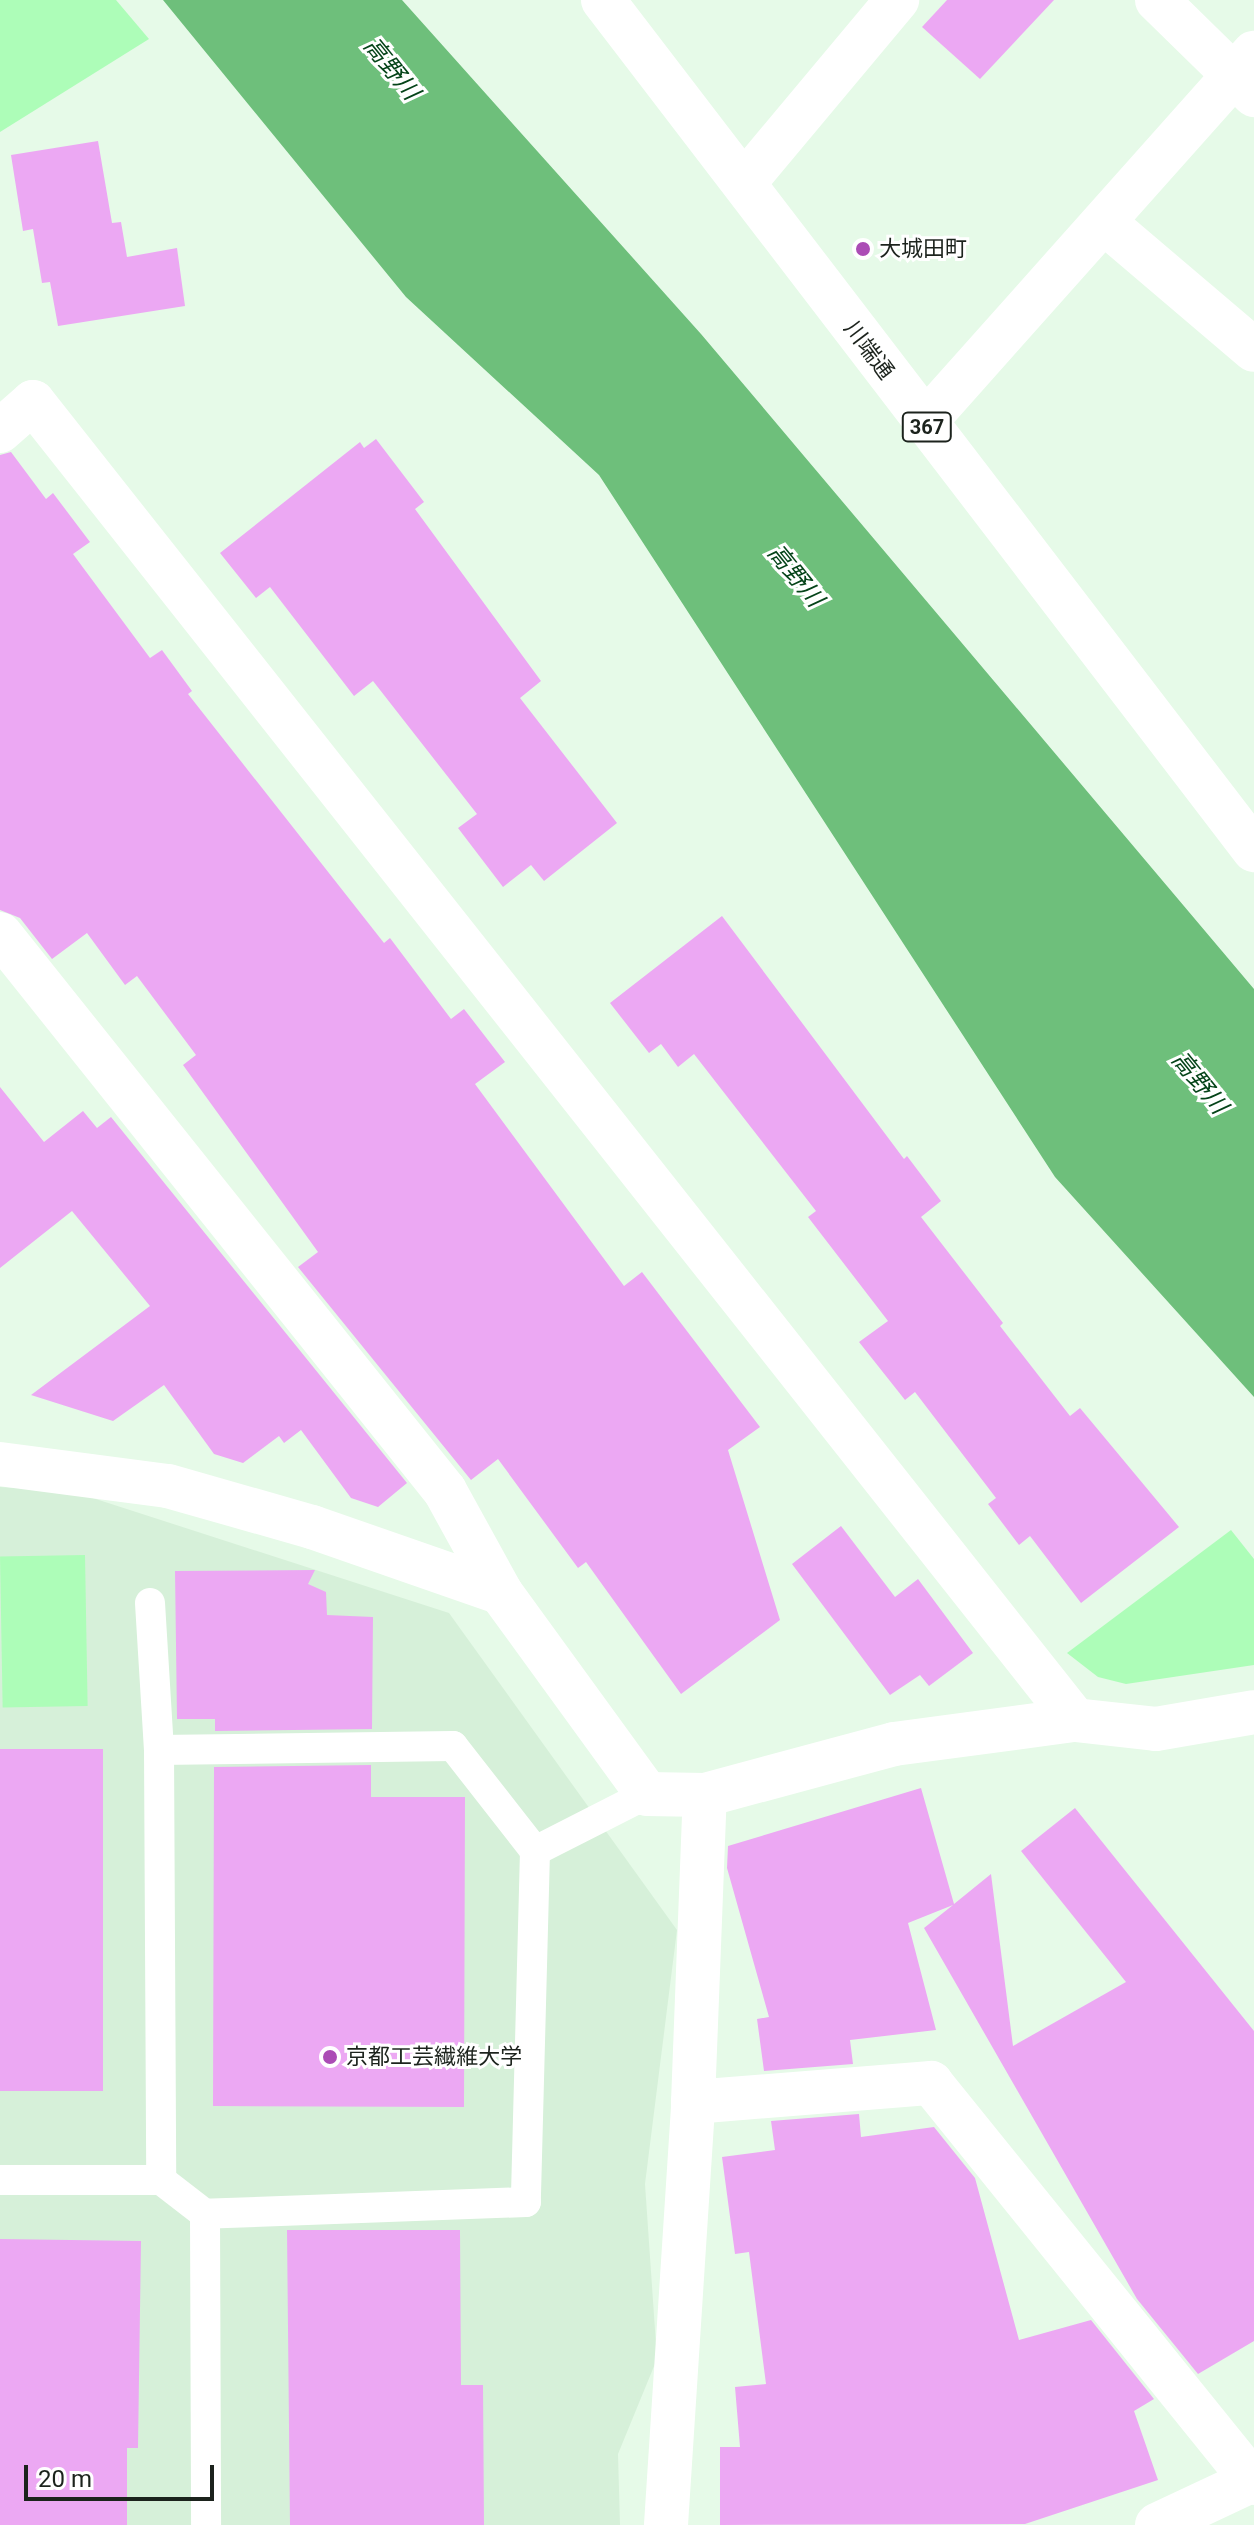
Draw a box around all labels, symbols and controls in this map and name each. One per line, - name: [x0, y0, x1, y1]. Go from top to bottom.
- water label: 高野川: [357, 32, 425, 106]
- place label: 大城田町: [879, 236, 967, 262]
- marker: 大城田町: [854, 240, 872, 258]
- street label: 川端通: [839, 316, 899, 384]
- road number: 367: [901, 411, 953, 443]
- water label: 高野川: [761, 539, 829, 613]
- water label: 高野川: [1165, 1046, 1233, 1120]
- place label: 京都工芸繊維大学: [346, 2044, 522, 2070]
- marker: 京都工芸繊維大学: [321, 2048, 339, 2066]
- scale bar: [28, 2449, 218, 2499]
- text: 20 m: [38, 2465, 92, 2493]

